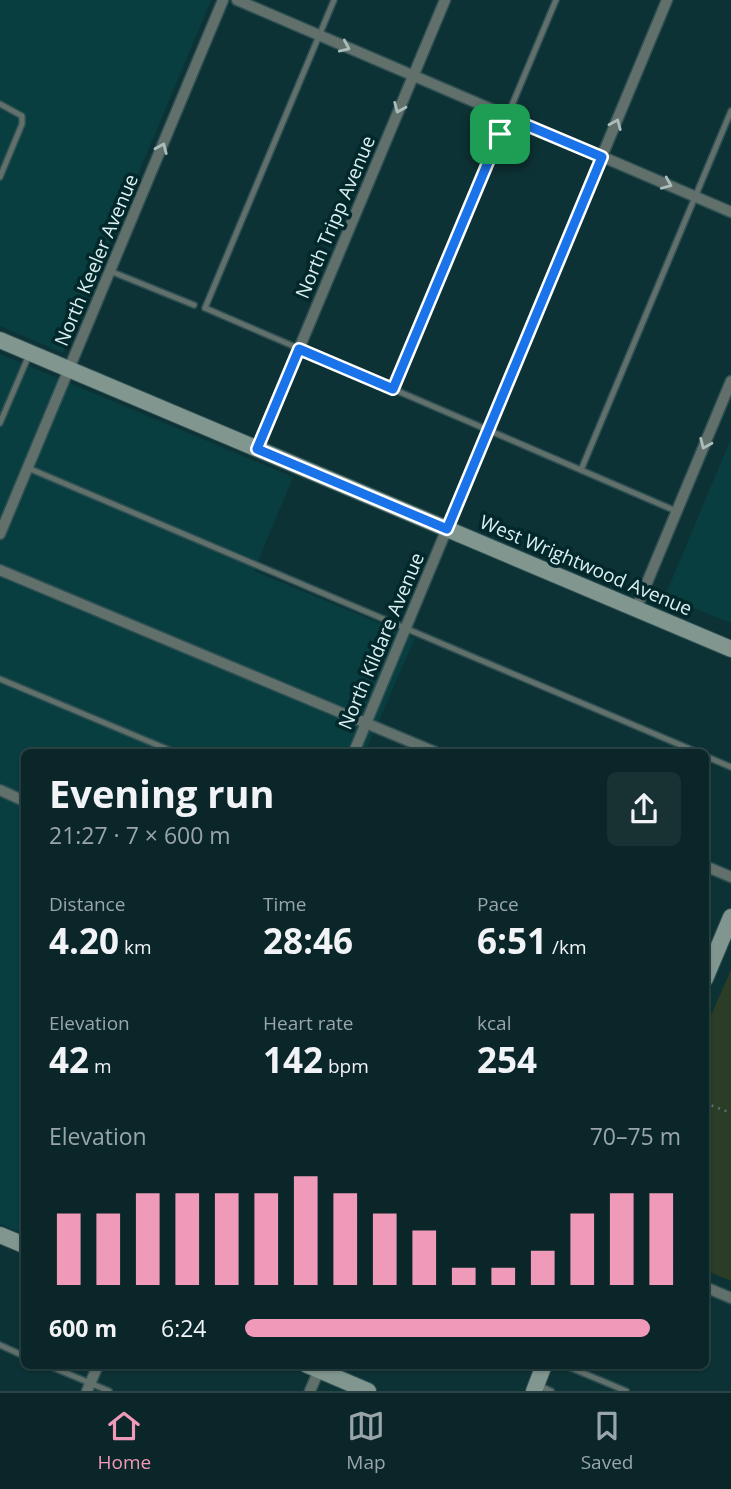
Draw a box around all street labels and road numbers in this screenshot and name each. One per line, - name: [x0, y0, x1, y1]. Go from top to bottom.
- street label: North Tripp Avenue: [289, 132, 381, 302]
- street label: North Keeler Avenue: [48, 170, 144, 350]
- street label: West Wrightwood Avenue: [476, 508, 696, 622]
- street label: North Kildare Avenue: [332, 549, 430, 733]

